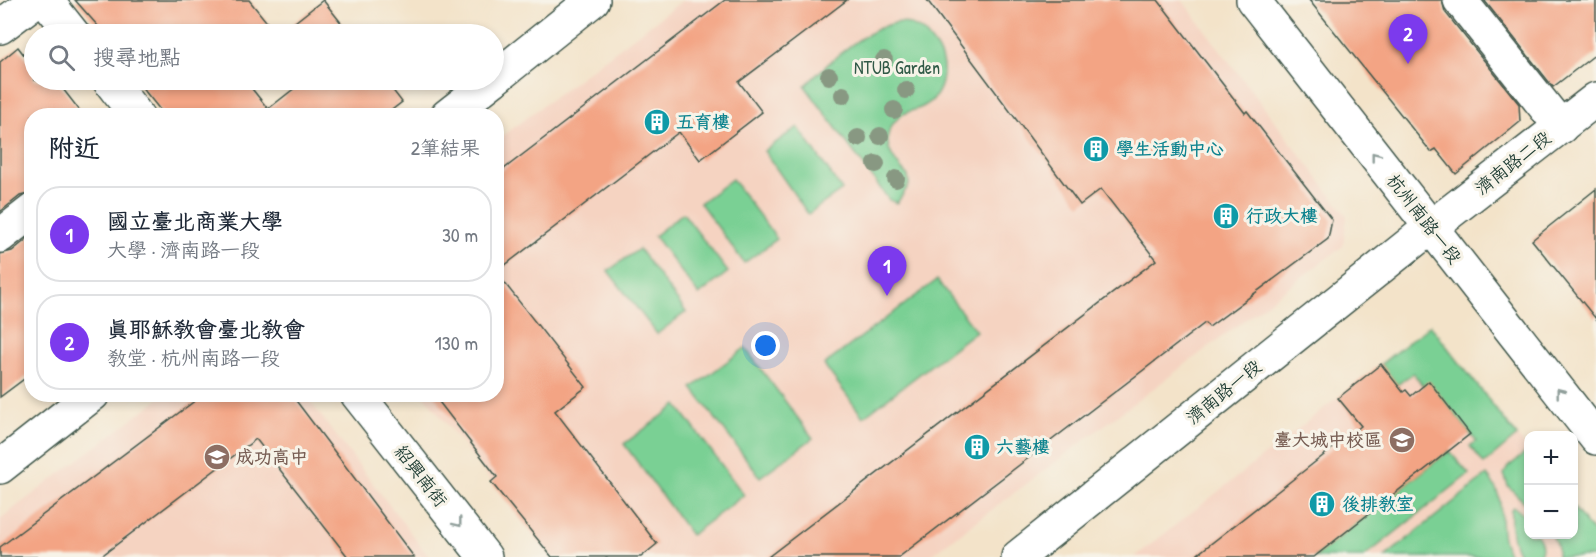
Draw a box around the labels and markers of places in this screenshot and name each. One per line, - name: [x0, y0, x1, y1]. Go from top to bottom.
- pin: 2: [1388, 14, 1428, 64]
- building icon: 五育樓: [642, 107, 672, 137]
- place label: 五育樓: [676, 109, 730, 134]
- building icon: 學生活動中心: [1081, 134, 1111, 164]
- place label: 學生活動中心: [1116, 136, 1224, 161]
- building icon: 行政大樓: [1211, 201, 1241, 231]
- place label: 行政大樓: [1246, 203, 1318, 228]
- pin: 1: [868, 246, 906, 296]
- school or university icon: 臺大城中校區: [1387, 425, 1417, 455]
- place label: 臺大城中校區: [1274, 427, 1382, 452]
- building icon: 六藝樓: [962, 432, 992, 462]
- place label: 六藝樓: [996, 434, 1050, 459]
- school or university icon: 成功高中: [202, 442, 232, 472]
- place label: 成功高中: [236, 444, 308, 469]
- building icon: 後排教室: [1307, 489, 1337, 519]
- place label: 後排教室: [1342, 491, 1414, 516]

